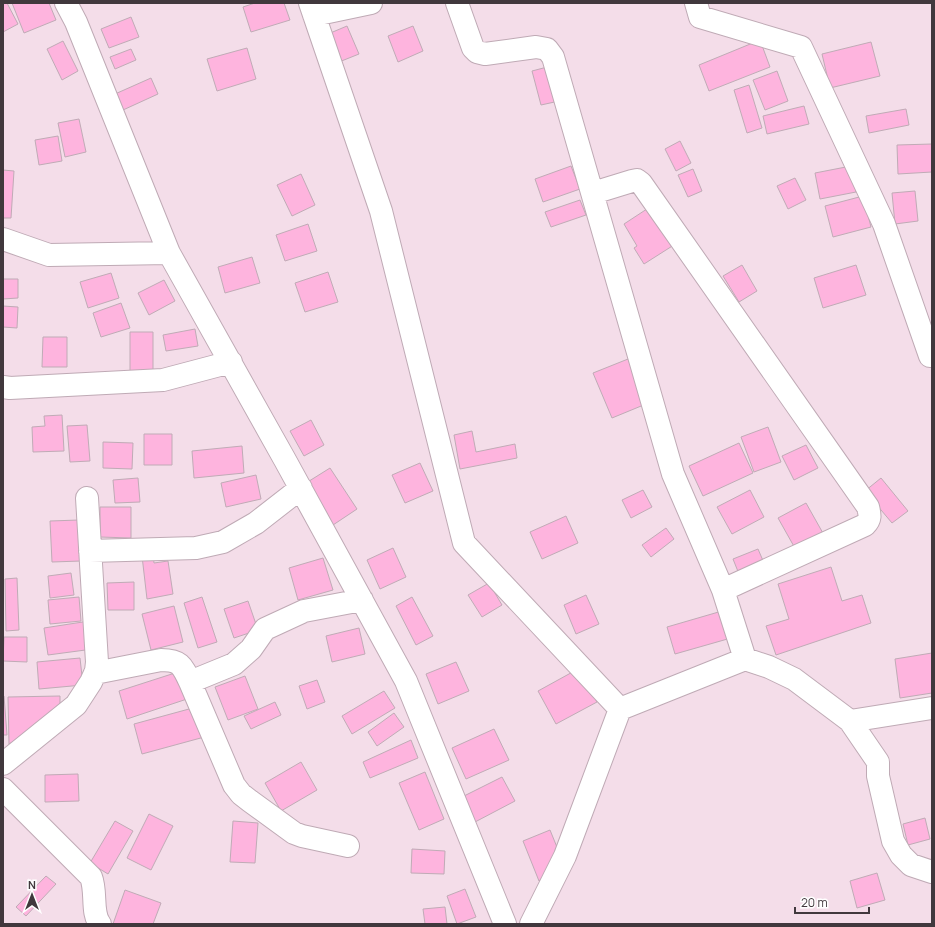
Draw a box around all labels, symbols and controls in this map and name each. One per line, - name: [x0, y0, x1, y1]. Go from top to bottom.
- north arrow: [12, 875, 52, 915]
- text: N: [28, 877, 36, 892]
- scale bar: [795, 889, 869, 915]
- text: 20 m: [801, 894, 828, 911]

